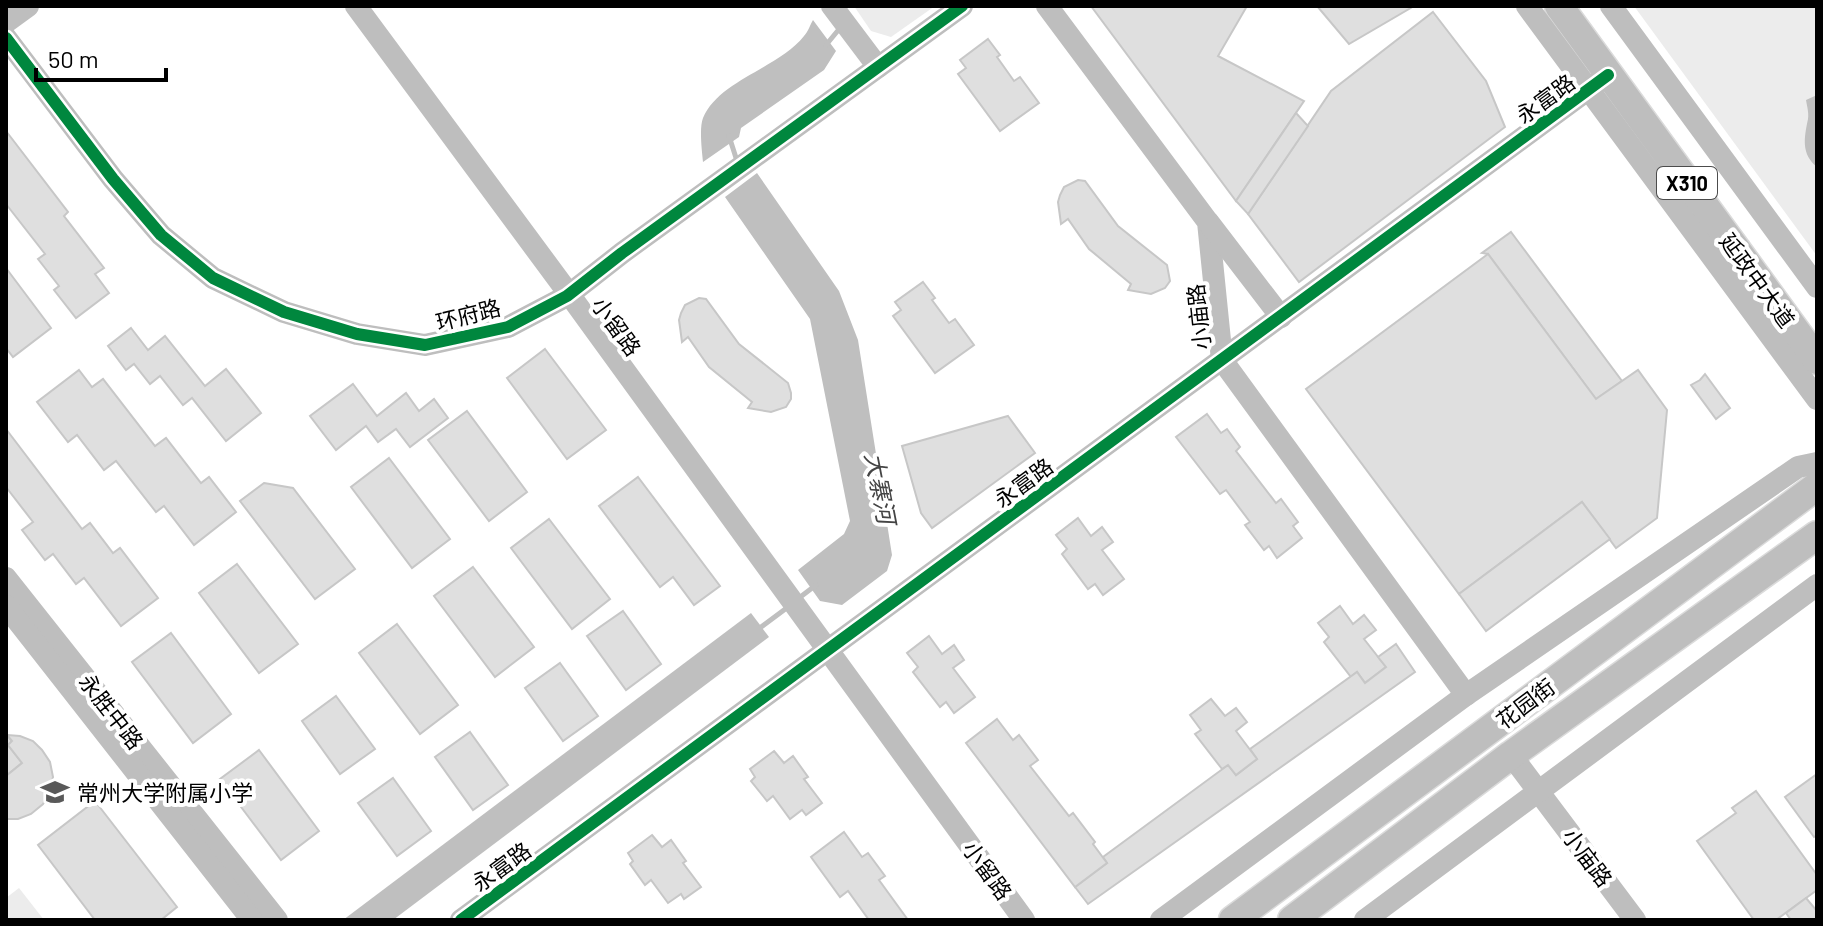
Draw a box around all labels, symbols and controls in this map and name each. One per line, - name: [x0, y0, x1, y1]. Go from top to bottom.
- scale bar: [36, 32, 166, 82]
- text: 50 m: [48, 44, 99, 73]
- street label: 永富路: [1511, 68, 1579, 128]
- road number: X310: [1657, 167, 1717, 199]
- street label: 延政中大道: [1715, 228, 1801, 332]
- street label: 小庙路: [1182, 283, 1214, 351]
- street label: 小留路: [587, 292, 647, 360]
- street label: 环府路: [433, 293, 503, 335]
- water label: 大寨河: [860, 450, 903, 530]
- street label: 永富路: [989, 452, 1057, 512]
- street label: 永胜中路: [75, 668, 149, 754]
- street label: 花园街: [1491, 673, 1559, 733]
- school or university icon: 常州大学附属小学: [40, 777, 70, 807]
- place label: 常州大学附属小学: [77, 779, 253, 805]
- street label: 小庙路: [1558, 823, 1618, 891]
- street label: 永富路: [467, 836, 535, 896]
- street label: 小留路: [958, 836, 1018, 904]

